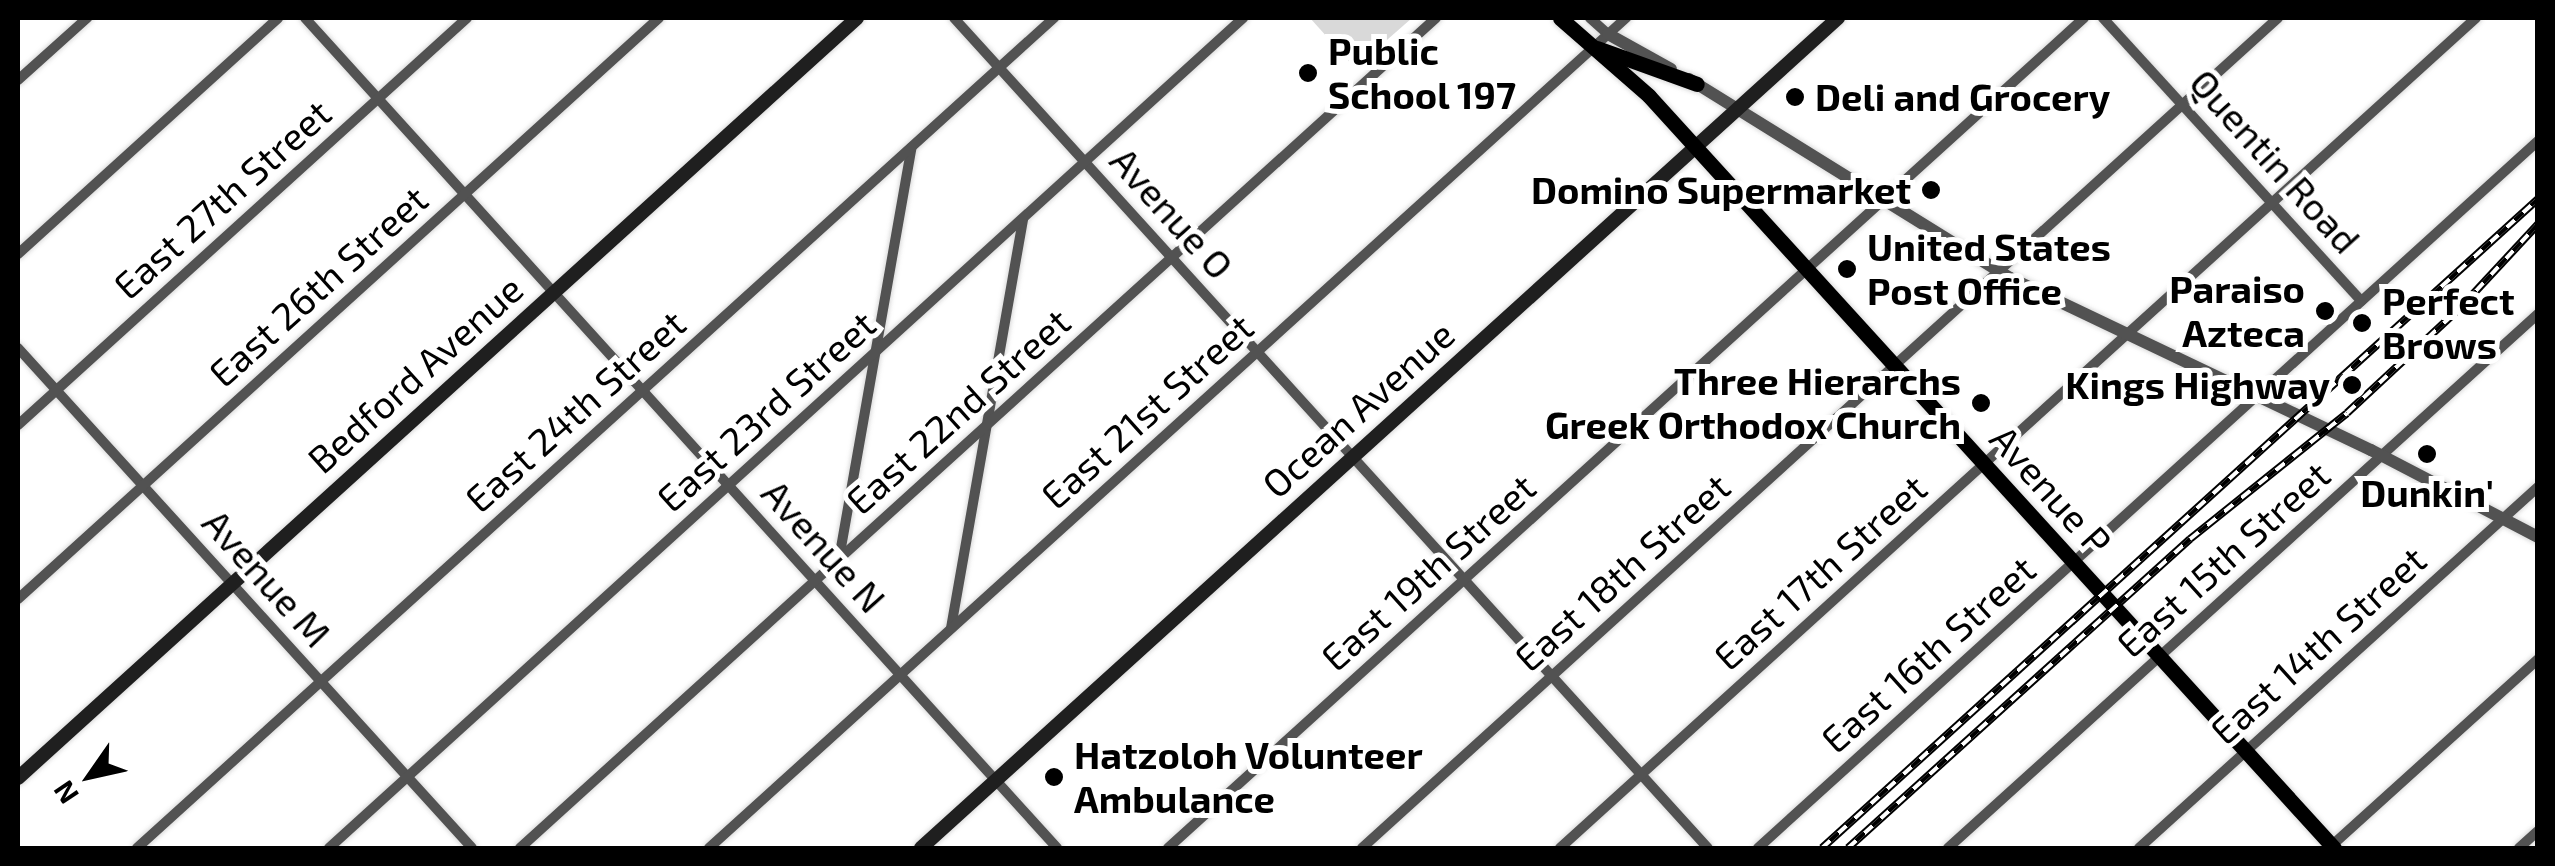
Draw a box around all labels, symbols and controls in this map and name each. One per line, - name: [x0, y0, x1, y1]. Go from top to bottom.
- place label: Public School 197: [1328, 28, 1517, 117]
- street label: Quentin Road: [2181, 60, 2369, 262]
- marker: Public School 197: [1297, 62, 1319, 84]
- place label: Deli and Grocery: [1815, 74, 2110, 120]
- marker: Deli and Grocery: [1784, 86, 1806, 108]
- street label: East 27th Street: [104, 90, 340, 308]
- street label: Avenue O: [1101, 138, 1243, 288]
- place label: Domino Supermarket: [1531, 167, 1911, 213]
- street label: East 26th Street: [199, 176, 437, 396]
- marker: Domino Supermarket: [1920, 179, 1942, 201]
- place label: United States Post Office: [1867, 224, 2111, 314]
- marker: United States Post Office: [1836, 258, 1858, 280]
- street label: Bedford Avenue: [298, 265, 532, 483]
- place label: Paraiso Azteca: [2169, 266, 2305, 356]
- place label: Perfect Brows: [2382, 278, 2515, 368]
- street label: East 22nd Street: [837, 299, 1079, 523]
- street label: East 24th Street: [456, 300, 694, 522]
- marker: Paraiso Azteca: [2314, 300, 2336, 322]
- street label: East 23rd Street: [648, 301, 884, 521]
- street label: East 21st Street: [1032, 304, 1262, 518]
- street label: Ocean Avenue: [1253, 311, 1463, 507]
- marker: Perfect Brows: [2351, 312, 2373, 334]
- place label: Three Hierarchs Greek Orthodox Church: [1545, 358, 1961, 448]
- place label: Kings Highway: [2065, 362, 2330, 408]
- marker: Kings Highway: [2339, 372, 2365, 398]
- marker: Three Hierarchs Greek Orthodox Church: [1970, 392, 1992, 414]
- street label: Avenue P: [1981, 416, 2121, 564]
- marker: Dunkin': [2416, 443, 2438, 465]
- street label: East 15th Street: [2107, 452, 2339, 666]
- street label: East 19th Street: [1312, 464, 1544, 680]
- street label: East 18th Street: [1505, 464, 1739, 680]
- street label: East 17th Street: [1705, 465, 1935, 679]
- street label: Avenue N: [753, 470, 895, 622]
- place label: Dunkin': [2360, 470, 2494, 516]
- street label: Avenue M: [193, 500, 341, 656]
- street label: East 14th Street: [2201, 537, 2435, 753]
- street label: East 16th Street: [1812, 546, 2044, 762]
- north arrow: [40, 726, 140, 826]
- place label: Hatzoloh Volunteer Ambulance: [1074, 732, 1424, 822]
- marker: Hatzoloh Volunteer Ambulance: [1043, 766, 1065, 788]
- text: N: [45, 775, 85, 811]

